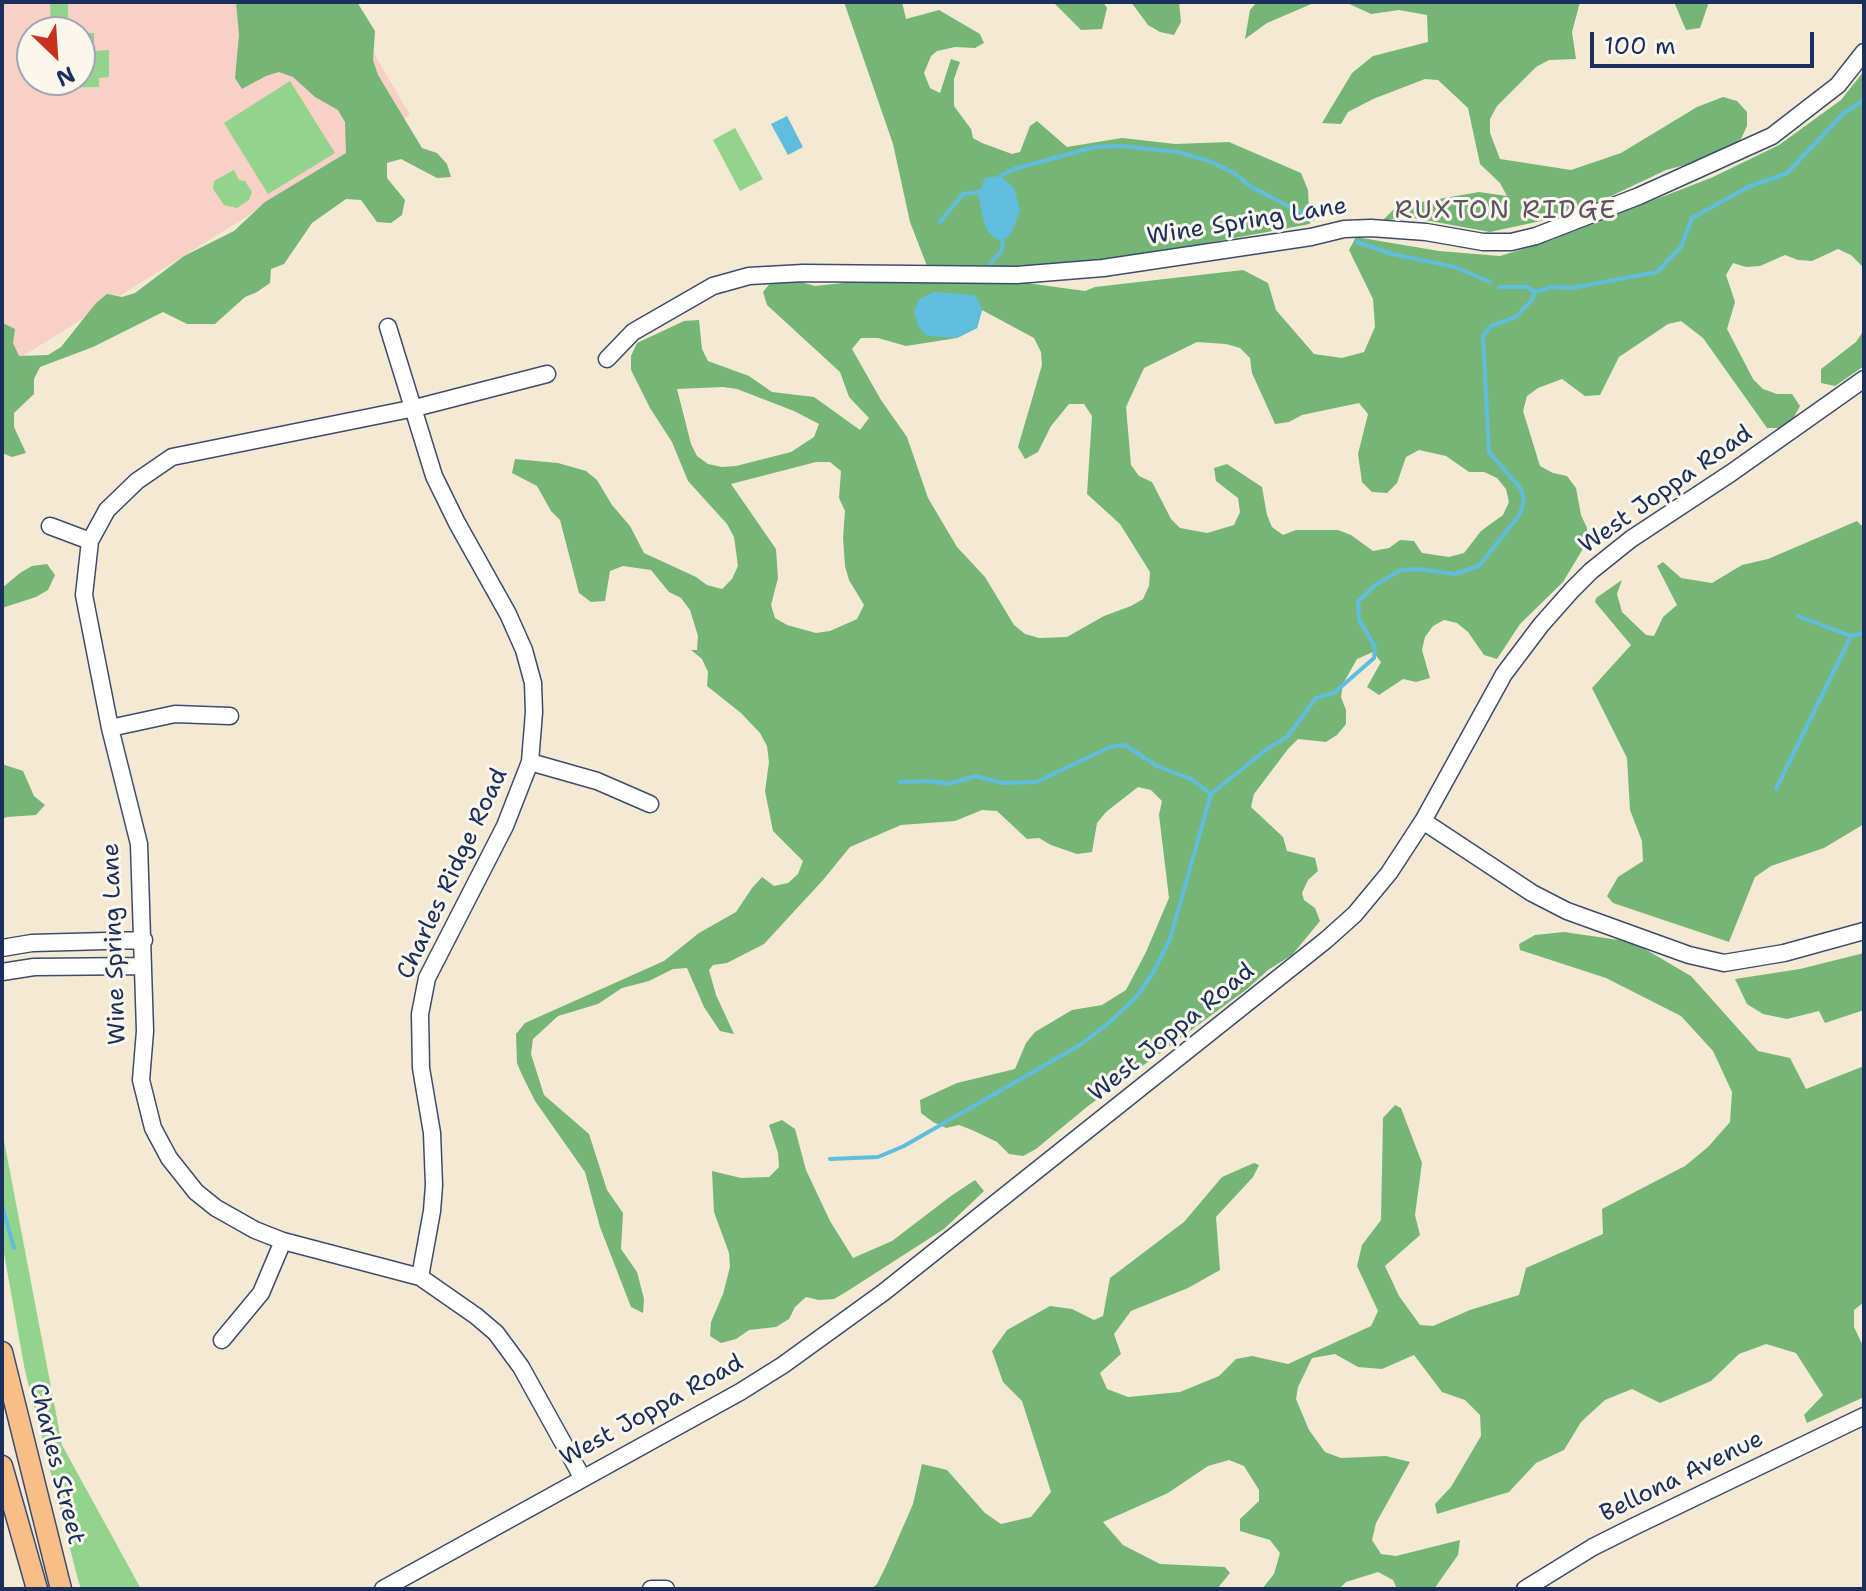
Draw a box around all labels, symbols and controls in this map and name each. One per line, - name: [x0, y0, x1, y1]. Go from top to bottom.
- north arrow: [16, 16, 96, 96]
- scale bar: [1594, 16, 1818, 66]
- text: 100 m: [1604, 30, 1676, 62]
- text: N: [51, 60, 80, 93]
- street label: Wine Spring Lane: [1145, 192, 1349, 252]
- district label: RUXTON RIDGE: [1394, 195, 1618, 227]
- street label: West Joppa Road: [1574, 420, 1758, 560]
- street label: Charles Ridge Road: [392, 764, 514, 984]
- street label: Wine Spring Lane: [97, 842, 133, 1046]
- street label: West Joppa Road: [1083, 957, 1261, 1109]
- street label: West Joppa Road: [556, 1349, 748, 1473]
- street label: Charles Street: [22, 1380, 90, 1548]
- street label: Bellona Avenue: [1596, 1425, 1768, 1529]

